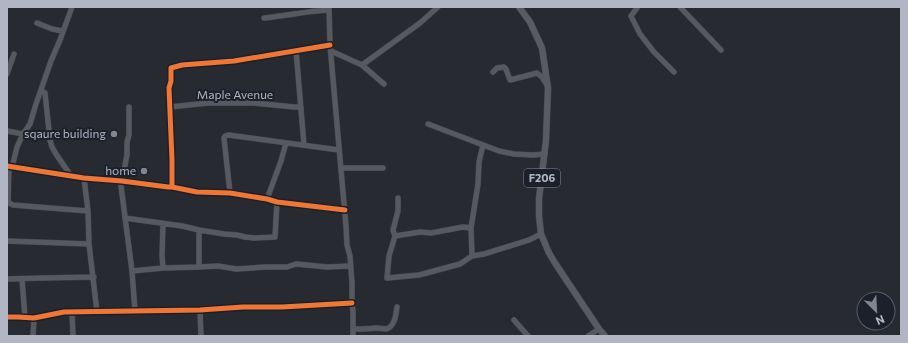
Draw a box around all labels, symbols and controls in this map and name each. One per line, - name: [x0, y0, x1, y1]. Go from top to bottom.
- street label: Maple Avenue: [197, 87, 273, 101]
- place label: sqaure building: [24, 126, 106, 140]
- marker: sqaure building: [109, 129, 119, 139]
- place label: home: [105, 163, 136, 177]
- marker: home: [139, 166, 149, 176]
- road number: F206: [524, 169, 560, 187]
- north arrow: [856, 291, 896, 331]
- text: N: [874, 313, 887, 328]

